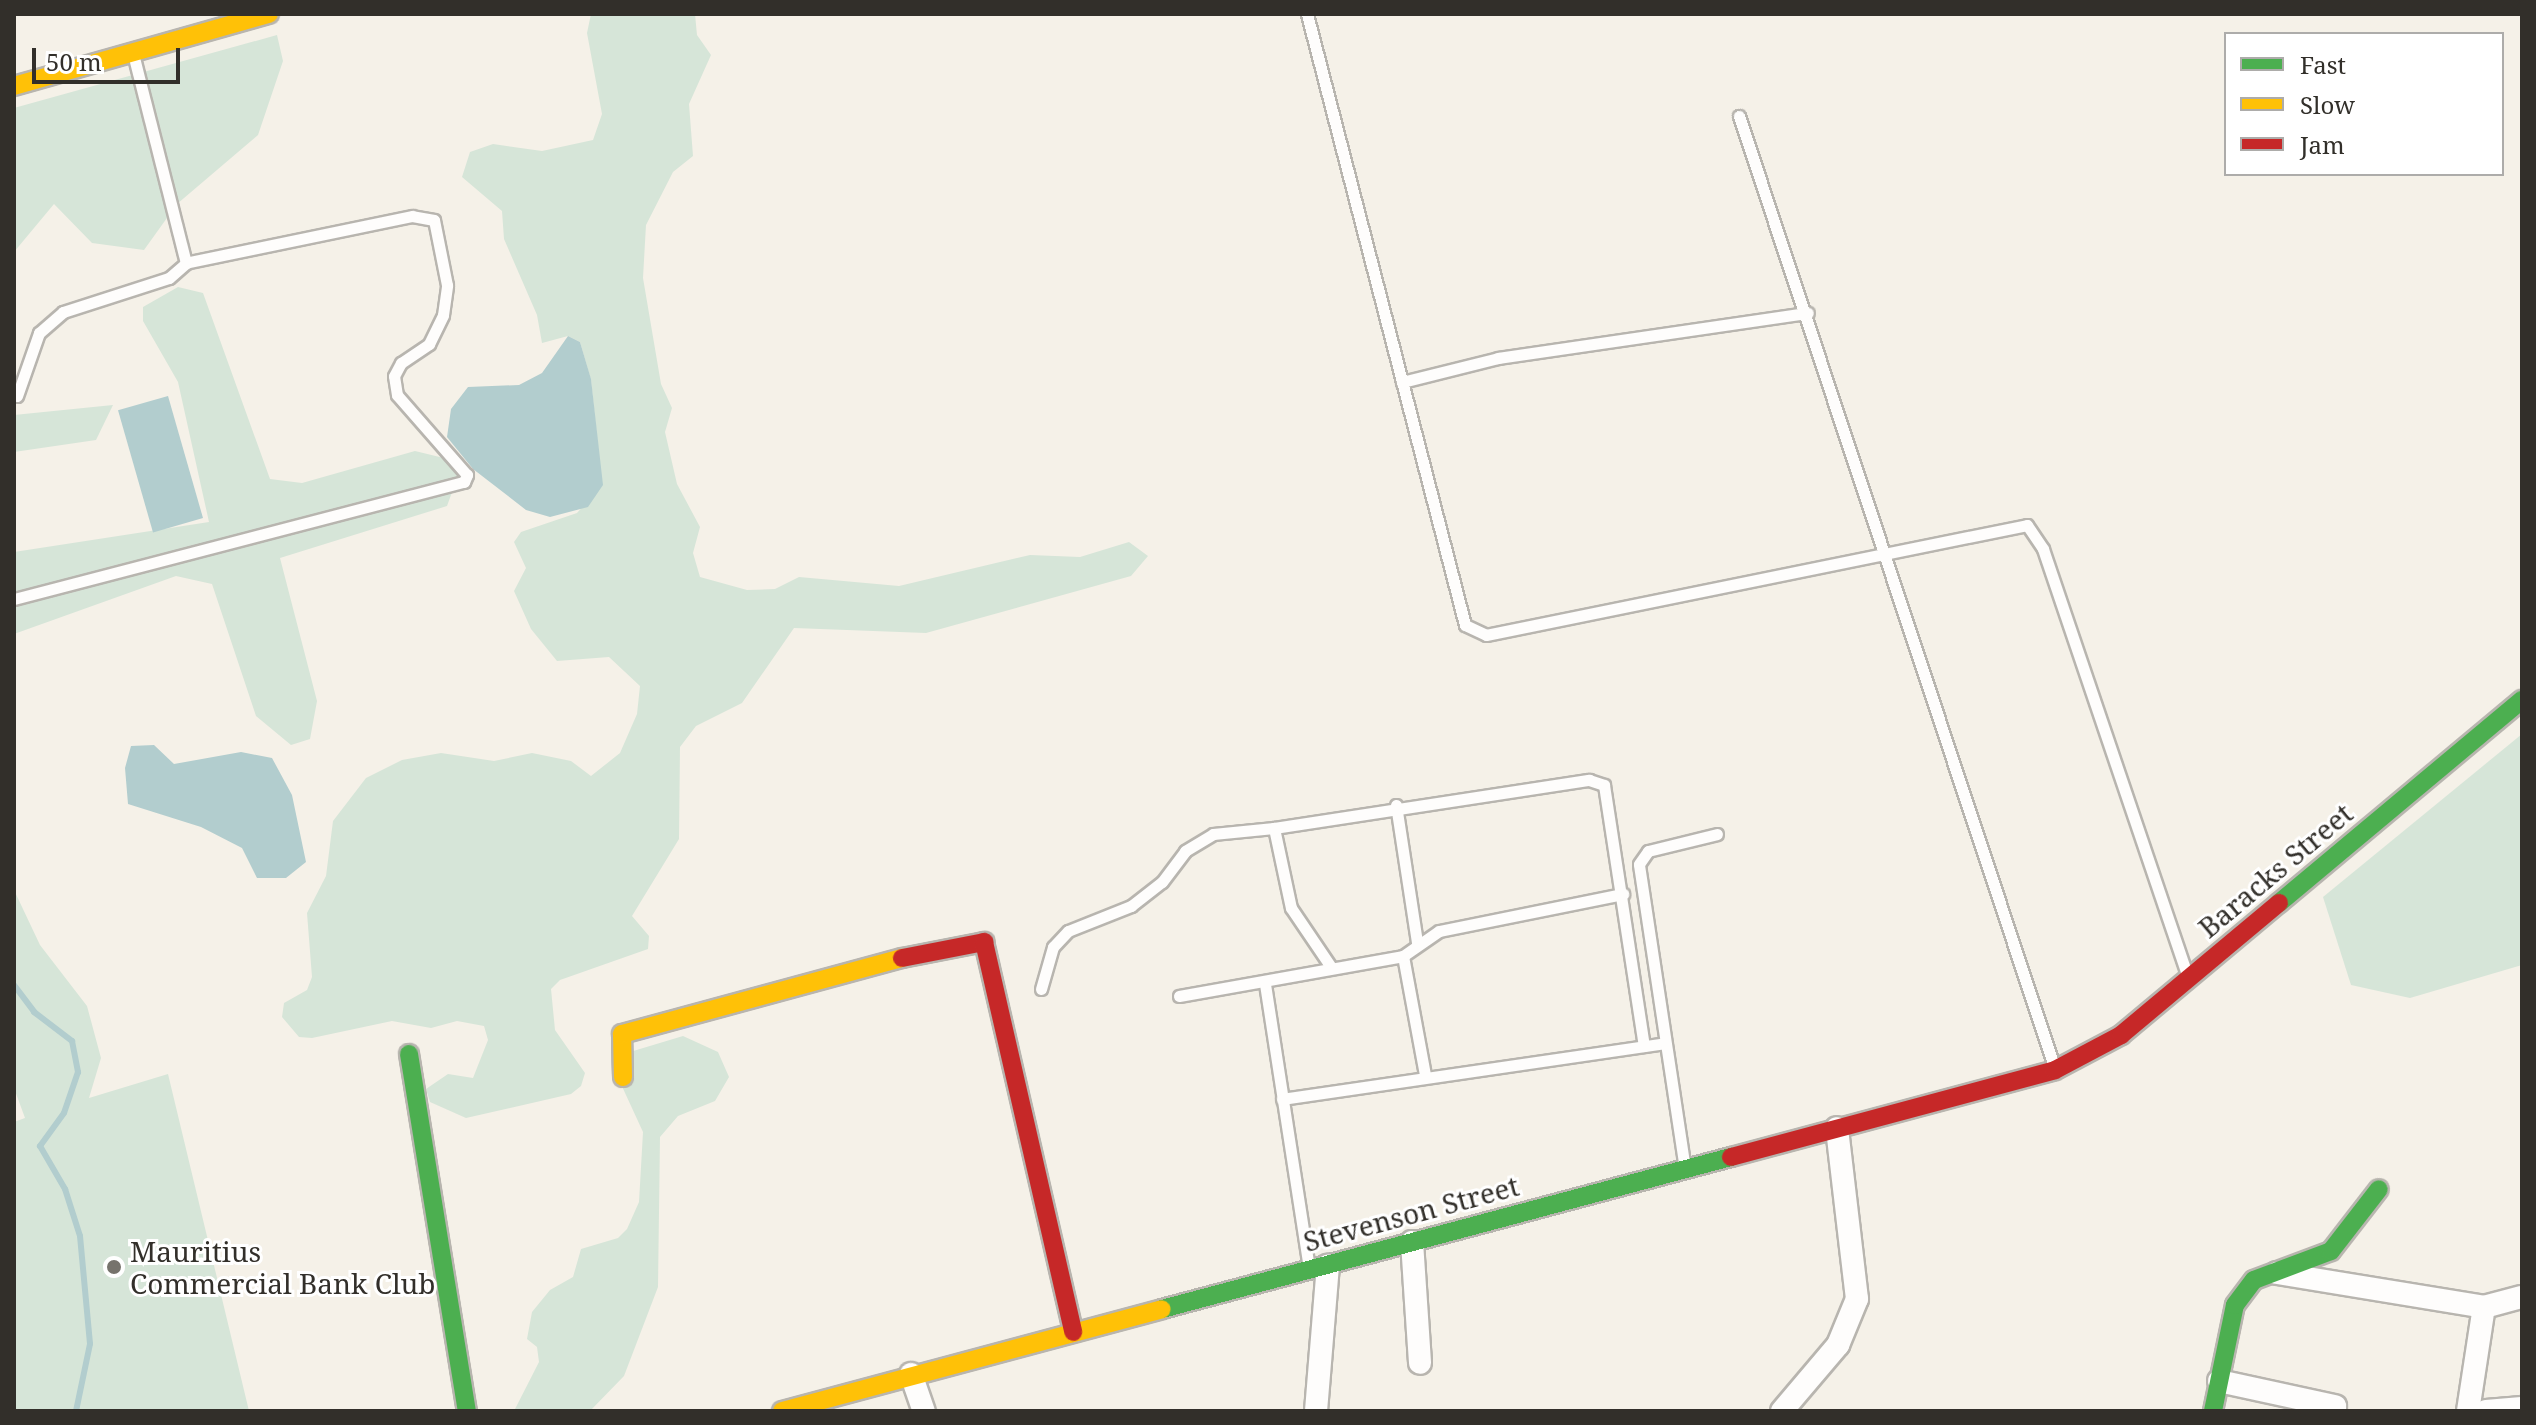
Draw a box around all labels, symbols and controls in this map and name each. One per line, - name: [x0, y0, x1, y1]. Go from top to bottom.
- scale bar: [36, 32, 184, 82]
- legend: [2224, 32, 2504, 176]
- text: 50 m: [46, 45, 102, 78]
- text: Fast: [2300, 48, 2346, 81]
- text: Slow: [2300, 88, 2355, 121]
- text: Jam: [2300, 128, 2345, 161]
- street label: Baracks Street: [2191, 796, 2359, 944]
- street label: Stevenson Street: [1300, 1168, 1522, 1258]
- place label: Mauritius Commercial Bank Club: [130, 1234, 436, 1300]
- marker: Mauritius Commercial Bank Club: [105, 1258, 123, 1276]

